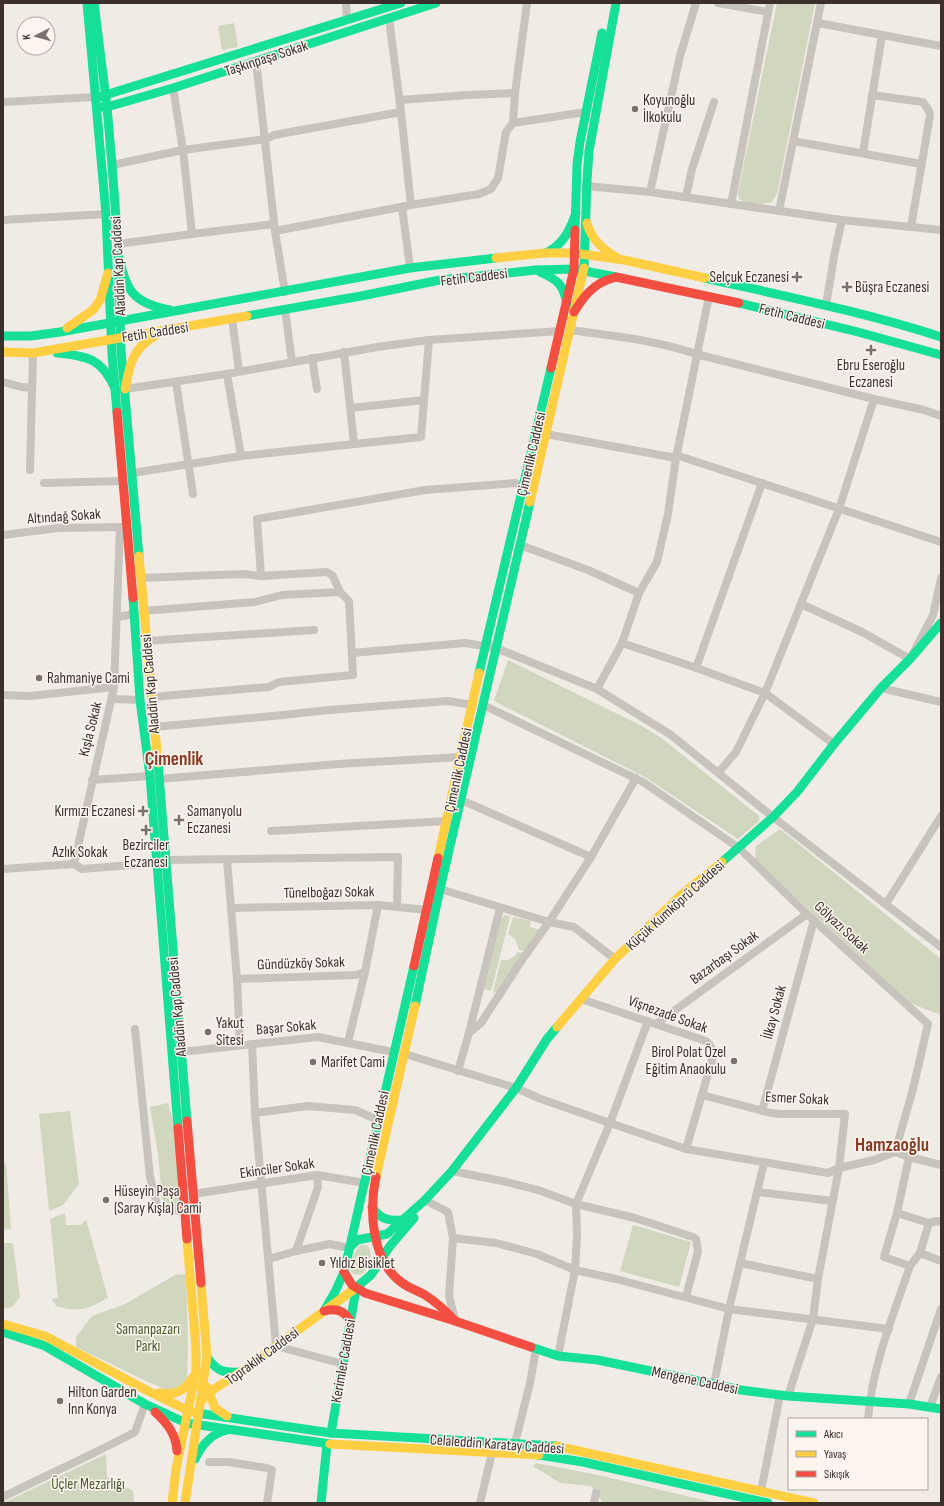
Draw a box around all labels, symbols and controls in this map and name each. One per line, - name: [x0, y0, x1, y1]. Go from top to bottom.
- north arrow: [16, 16, 56, 56]
- text: K: [20, 33, 33, 40]
- street label: Taşkınpaşa Sokak: [222, 36, 310, 81]
- place label: Koyunoğlu İlkokulu: [643, 91, 695, 127]
- marker: Koyunoğlu İlkokulu: [630, 104, 640, 114]
- street label: Aladdin Kap Caddesi: [106, 215, 131, 317]
- street label: Fetih Caddesi: [440, 264, 509, 291]
- place label: Selçuk Eczanesi: [710, 268, 789, 287]
- marker: Selçuk Eczanesi: [792, 272, 802, 282]
- place label: Büşra Eczanesi: [855, 278, 930, 297]
- marker: Büşra Eczanesi: [842, 282, 852, 292]
- street label: Fetih Caddesi: [757, 299, 827, 334]
- street label: Fetih Caddesi: [120, 318, 190, 347]
- marker: Ebru Eseroğlu Eczanesi: [866, 345, 876, 355]
- place label: Ebru Eseroğlu Eczanesi: [837, 356, 905, 392]
- street label: Çimenlik Caddesi: [513, 410, 550, 498]
- street label: Altındağ Sokak: [26, 504, 102, 529]
- street label: Aladdin Kap Caddesi: [137, 633, 164, 736]
- place label: Rahmaniye Cami: [47, 669, 130, 688]
- marker: Rahmaniye Cami: [34, 673, 44, 683]
- street label: Kışla Sokak: [75, 700, 107, 758]
- street label: Çimenlik Caddesi: [440, 726, 477, 814]
- district label: Çimenlik: [145, 748, 203, 771]
- place label: Kırmızı Eczanesi: [54, 802, 135, 821]
- place label: Samanyolu Eczanesi: [187, 802, 242, 838]
- marker: Kırmızı Eczanesi: [138, 806, 148, 816]
- marker: Samanyolu Eczanesi: [174, 815, 184, 825]
- marker: Bezirciler Eczanesi: [141, 825, 151, 835]
- place label: Bezirciler Eczanesi: [123, 836, 170, 872]
- street label: Azlık Sokak: [51, 843, 108, 862]
- street label: Küçük Kumköprü Caddesi: [622, 856, 729, 955]
- street label: Tünelboğazı Sokak: [283, 882, 375, 903]
- street label: Gölyazı Sokak: [810, 897, 873, 958]
- street label: Bazarbaşı Sokak: [686, 926, 763, 989]
- street label: Gündüzköy Sokak: [257, 952, 345, 975]
- street label: Aladdin Kap Caddesi: [164, 956, 191, 1059]
- street label: İlkay Sokak: [758, 983, 791, 1041]
- street label: Vişnezade Sokak: [626, 991, 710, 1038]
- place label: Yakut Sitesi: [216, 1014, 244, 1050]
- street label: Başar Sokak: [255, 1015, 317, 1040]
- marker: Yakut Sitesi: [203, 1027, 213, 1037]
- place label: Birol Polat Özel Eğitim Anaokulu: [645, 1043, 726, 1079]
- place label: Marifet Cami: [321, 1053, 385, 1072]
- marker: Birol Polat Özel Eğitim Anaokulu: [729, 1056, 739, 1066]
- marker: Marifet Cami: [308, 1057, 318, 1067]
- street label: Esmer Sokak: [765, 1087, 830, 1110]
- street label: Çimenlik Caddesi: [357, 1089, 394, 1177]
- district label: Hamzaoğlu: [855, 1134, 929, 1157]
- street label: Ekinciler Sokak: [238, 1154, 316, 1183]
- place label: Hüseyin Paşa (Saray Kışla) Cami: [114, 1182, 202, 1218]
- marker: Hüseyin Paşa (Saray Kışla) Cami: [101, 1195, 111, 1205]
- place label: Yıldız Bisiklet: [330, 1254, 395, 1273]
- marker: Yıldız Bisiklet: [317, 1258, 327, 1268]
- street label: Kerimler Caddesi: [327, 1318, 360, 1404]
- park label: Samanpazarı Parkı: [116, 1320, 180, 1356]
- street label: Topraklık Caddesi: [222, 1323, 303, 1389]
- street label: Mengene Caddesi: [650, 1362, 740, 1399]
- place label: Hilton Garden Inn Konya: [68, 1383, 137, 1419]
- marker: Hilton Garden Inn Konya: [55, 1396, 65, 1406]
- legend: [788, 1418, 928, 1490]
- text: Akıcı: [823, 1427, 843, 1442]
- street label: Celaleddin Karatay Caddesi: [429, 1430, 565, 1459]
- text: Yavaş: [824, 1447, 846, 1462]
- text: Sıkışık: [824, 1467, 850, 1482]
- park label: Üçler Mezarlığı: [51, 1475, 125, 1494]

